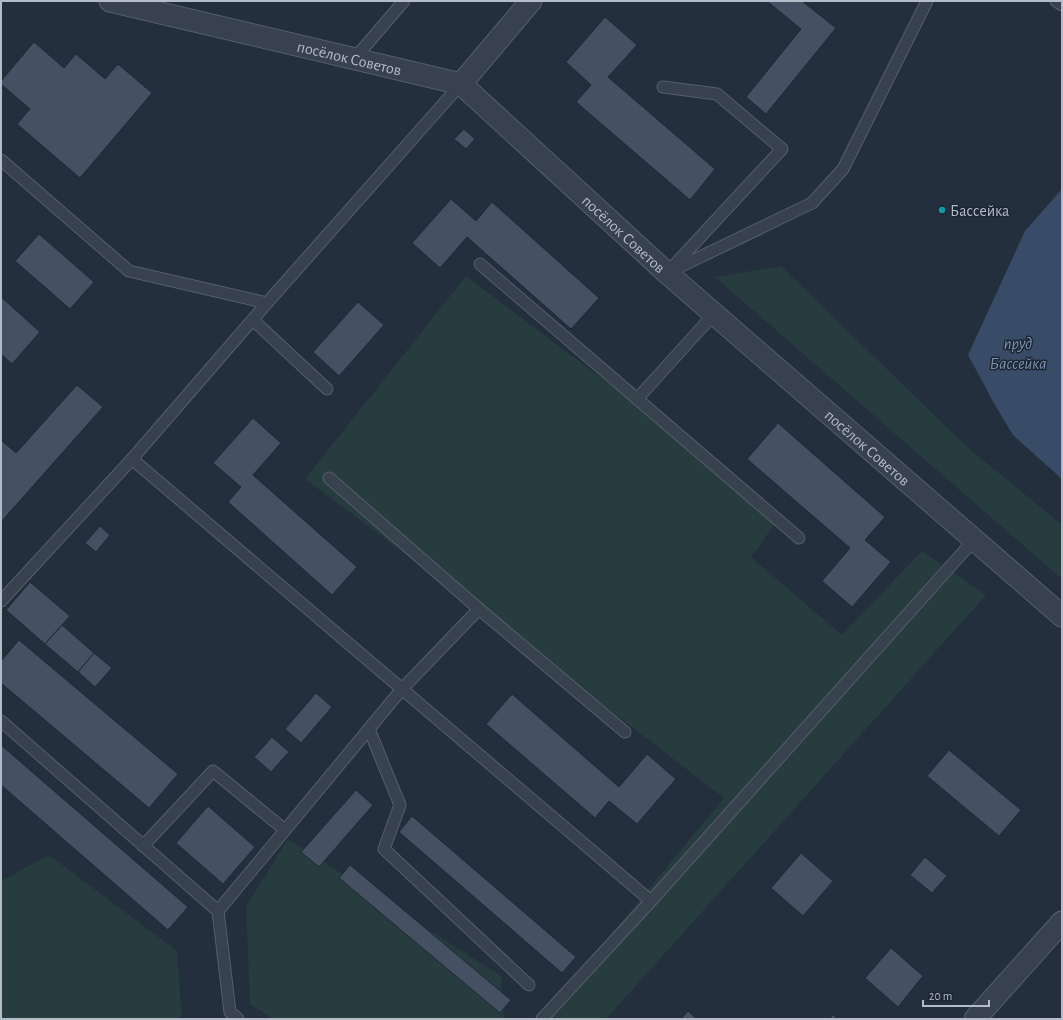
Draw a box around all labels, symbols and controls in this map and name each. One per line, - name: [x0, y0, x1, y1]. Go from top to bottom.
- street label: посёлок Советов: [295, 39, 403, 79]
- street label: посёлок Советов: [579, 192, 668, 276]
- place label: Бассейка: [950, 203, 1009, 219]
- marker: Бассейка: [937, 205, 947, 215]
- water label: пруд Бассейка: [990, 335, 1046, 372]
- street label: посёлок Советов: [821, 407, 913, 489]
- scale bar: [923, 982, 989, 1008]
- text: 20 m: [929, 990, 952, 1002]

